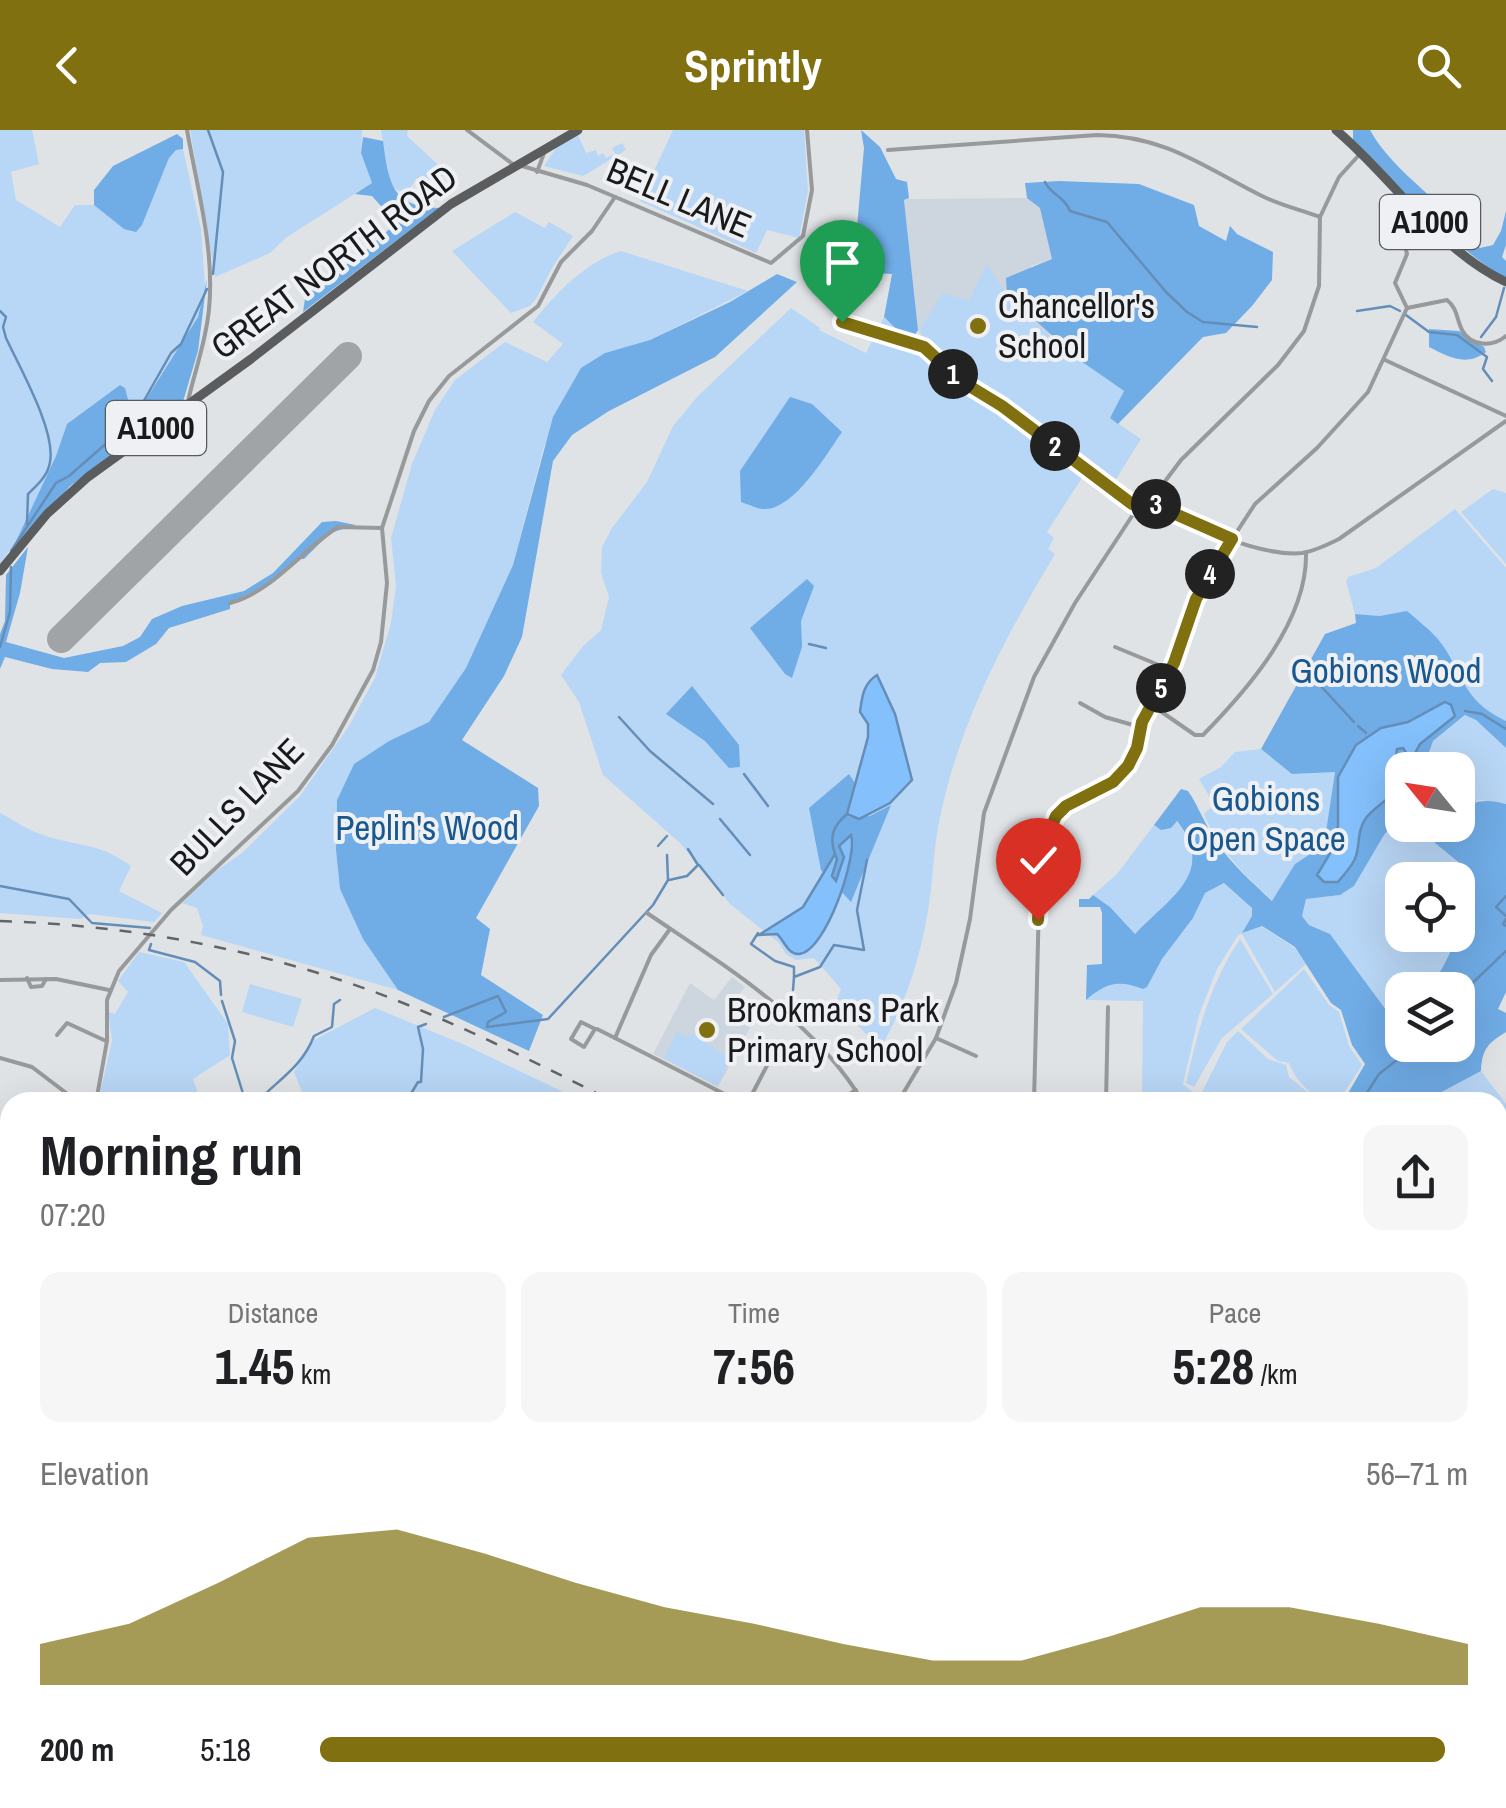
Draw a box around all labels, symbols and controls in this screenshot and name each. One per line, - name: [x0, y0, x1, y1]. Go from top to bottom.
- text: Sprintly: [684, 35, 822, 96]
- icon: back: [40, 38, 95, 93]
- icon: search: [1411, 38, 1466, 93]
- street label: BELL LANE: [600, 146, 758, 249]
- street label: GREAT NORTH ROAD: [201, 154, 466, 370]
- road number: A1000: [1380, 195, 1480, 249]
- pin: [800, 220, 885, 323]
- icon: arrive: [815, 235, 870, 290]
- place label: Chancellor's School: [998, 282, 1155, 369]
- marker: Chancellor's School: [967, 315, 989, 337]
- pin: 1: [928, 349, 978, 399]
- text: 1: [947, 355, 959, 393]
- road number: A1000: [106, 401, 206, 455]
- pin: 2: [1030, 421, 1080, 471]
- text: 2: [1049, 427, 1061, 465]
- pin: 3: [1131, 479, 1181, 529]
- text: 3: [1150, 485, 1162, 523]
- pin: 4: [1185, 549, 1235, 599]
- text: 4: [1204, 555, 1216, 593]
- park label: Gobions Wood: [1291, 647, 1481, 694]
- pin: 5: [1136, 663, 1186, 713]
- text: 5: [1155, 669, 1167, 707]
- street label: BULLS LANE: [159, 728, 314, 886]
- north arrow: [1385, 752, 1475, 842]
- map controls: [1385, 752, 1475, 1062]
- park label: Gobions Open Space: [1186, 775, 1346, 862]
- park label: Peplin's Wood: [335, 804, 519, 851]
- pin: [996, 818, 1081, 921]
- icon: check: [1011, 833, 1066, 888]
- button: locate: [1385, 862, 1475, 952]
- button: layers: [1385, 972, 1475, 1062]
- place label: Brookmans Park Primary School: [727, 986, 940, 1073]
- marker: Brookmans Park Primary School: [696, 1019, 718, 1041]
- text: Morning run: [40, 1118, 303, 1192]
- button: share: [1363, 1125, 1468, 1230]
- text: 07:20: [40, 1193, 106, 1236]
- text: Distance: [228, 1294, 318, 1332]
- text: Time: [728, 1294, 780, 1332]
- text: Pace: [1209, 1294, 1261, 1332]
- text: 1.45: [215, 1332, 294, 1400]
- text: 7:56: [713, 1332, 795, 1400]
- text: 5:28: [1172, 1332, 1254, 1400]
- text: km: [294, 1355, 331, 1393]
- text: /km: [1254, 1355, 1298, 1393]
- text: Elevation: [40, 1452, 149, 1495]
- text: 56–71 m: [1366, 1452, 1468, 1495]
- text: 200 m: [40, 1728, 114, 1771]
- text: 5:18: [200, 1728, 251, 1771]

